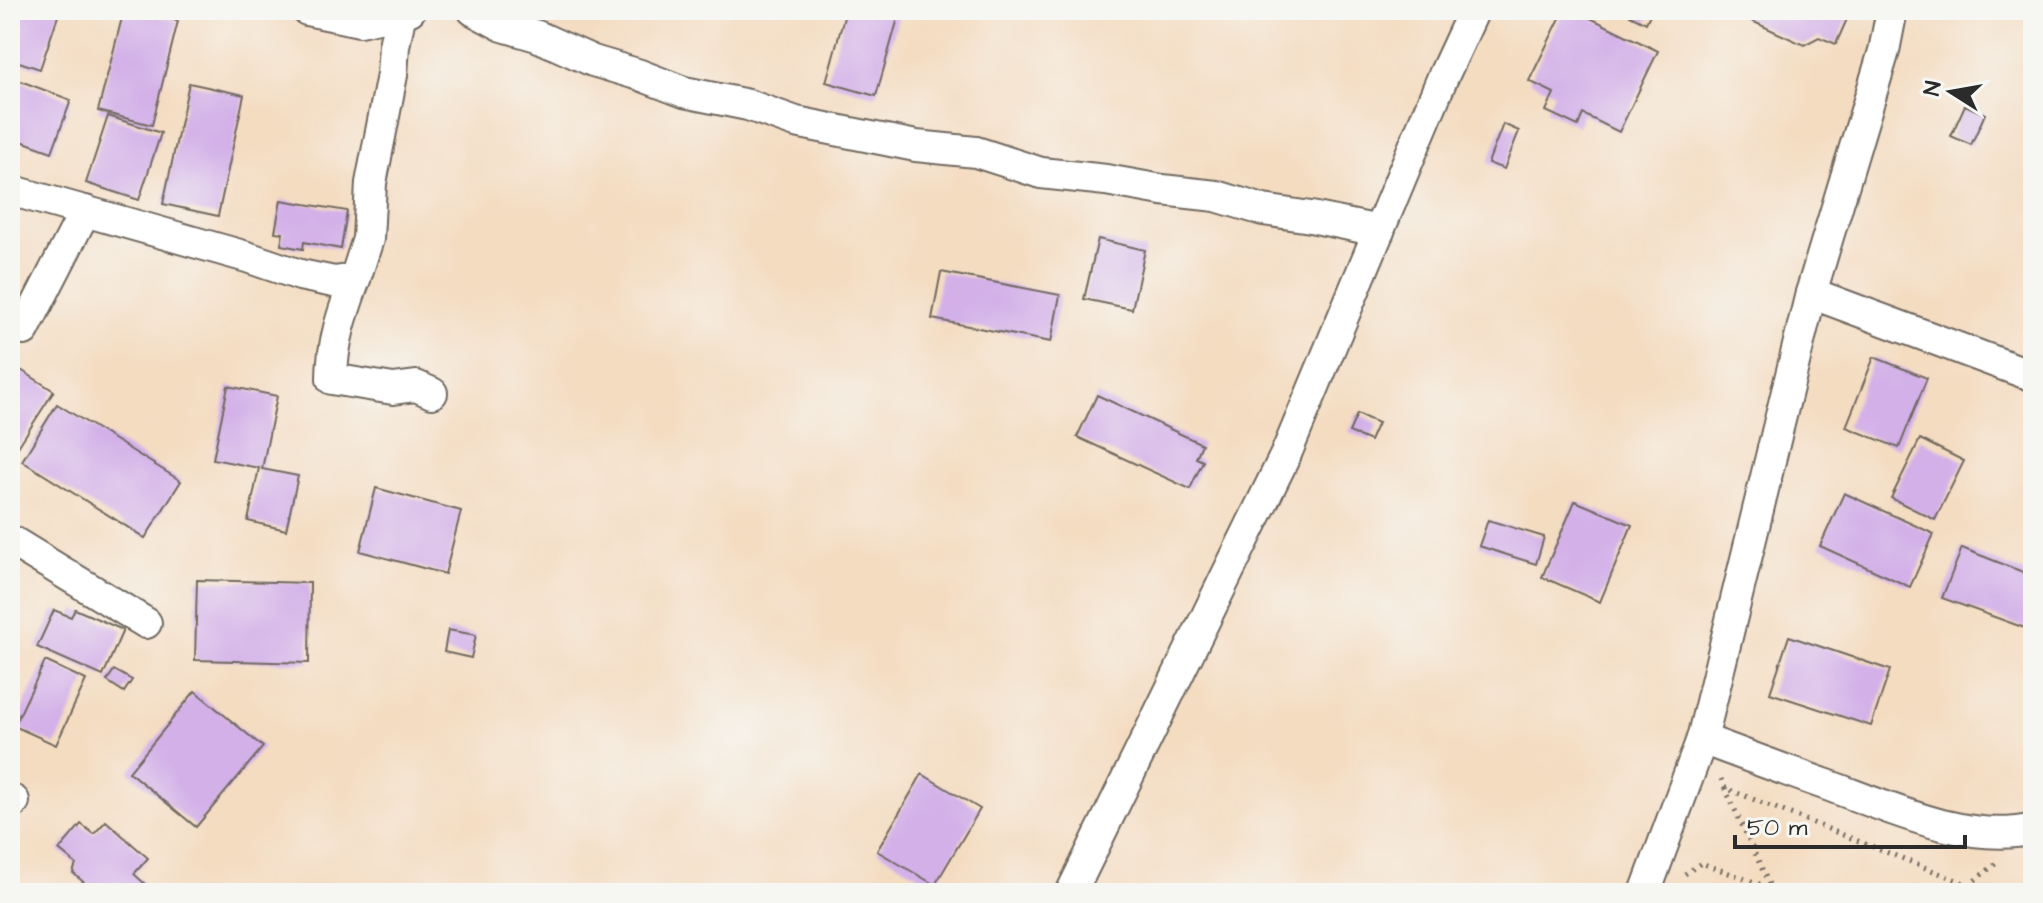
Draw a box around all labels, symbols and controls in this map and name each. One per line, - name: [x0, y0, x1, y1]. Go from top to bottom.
- north arrow: [1911, 52, 1991, 132]
- text: N: [1916, 79, 1949, 98]
- scale bar: [1735, 799, 1965, 849]
- text: 50 m: [1747, 811, 1808, 845]

